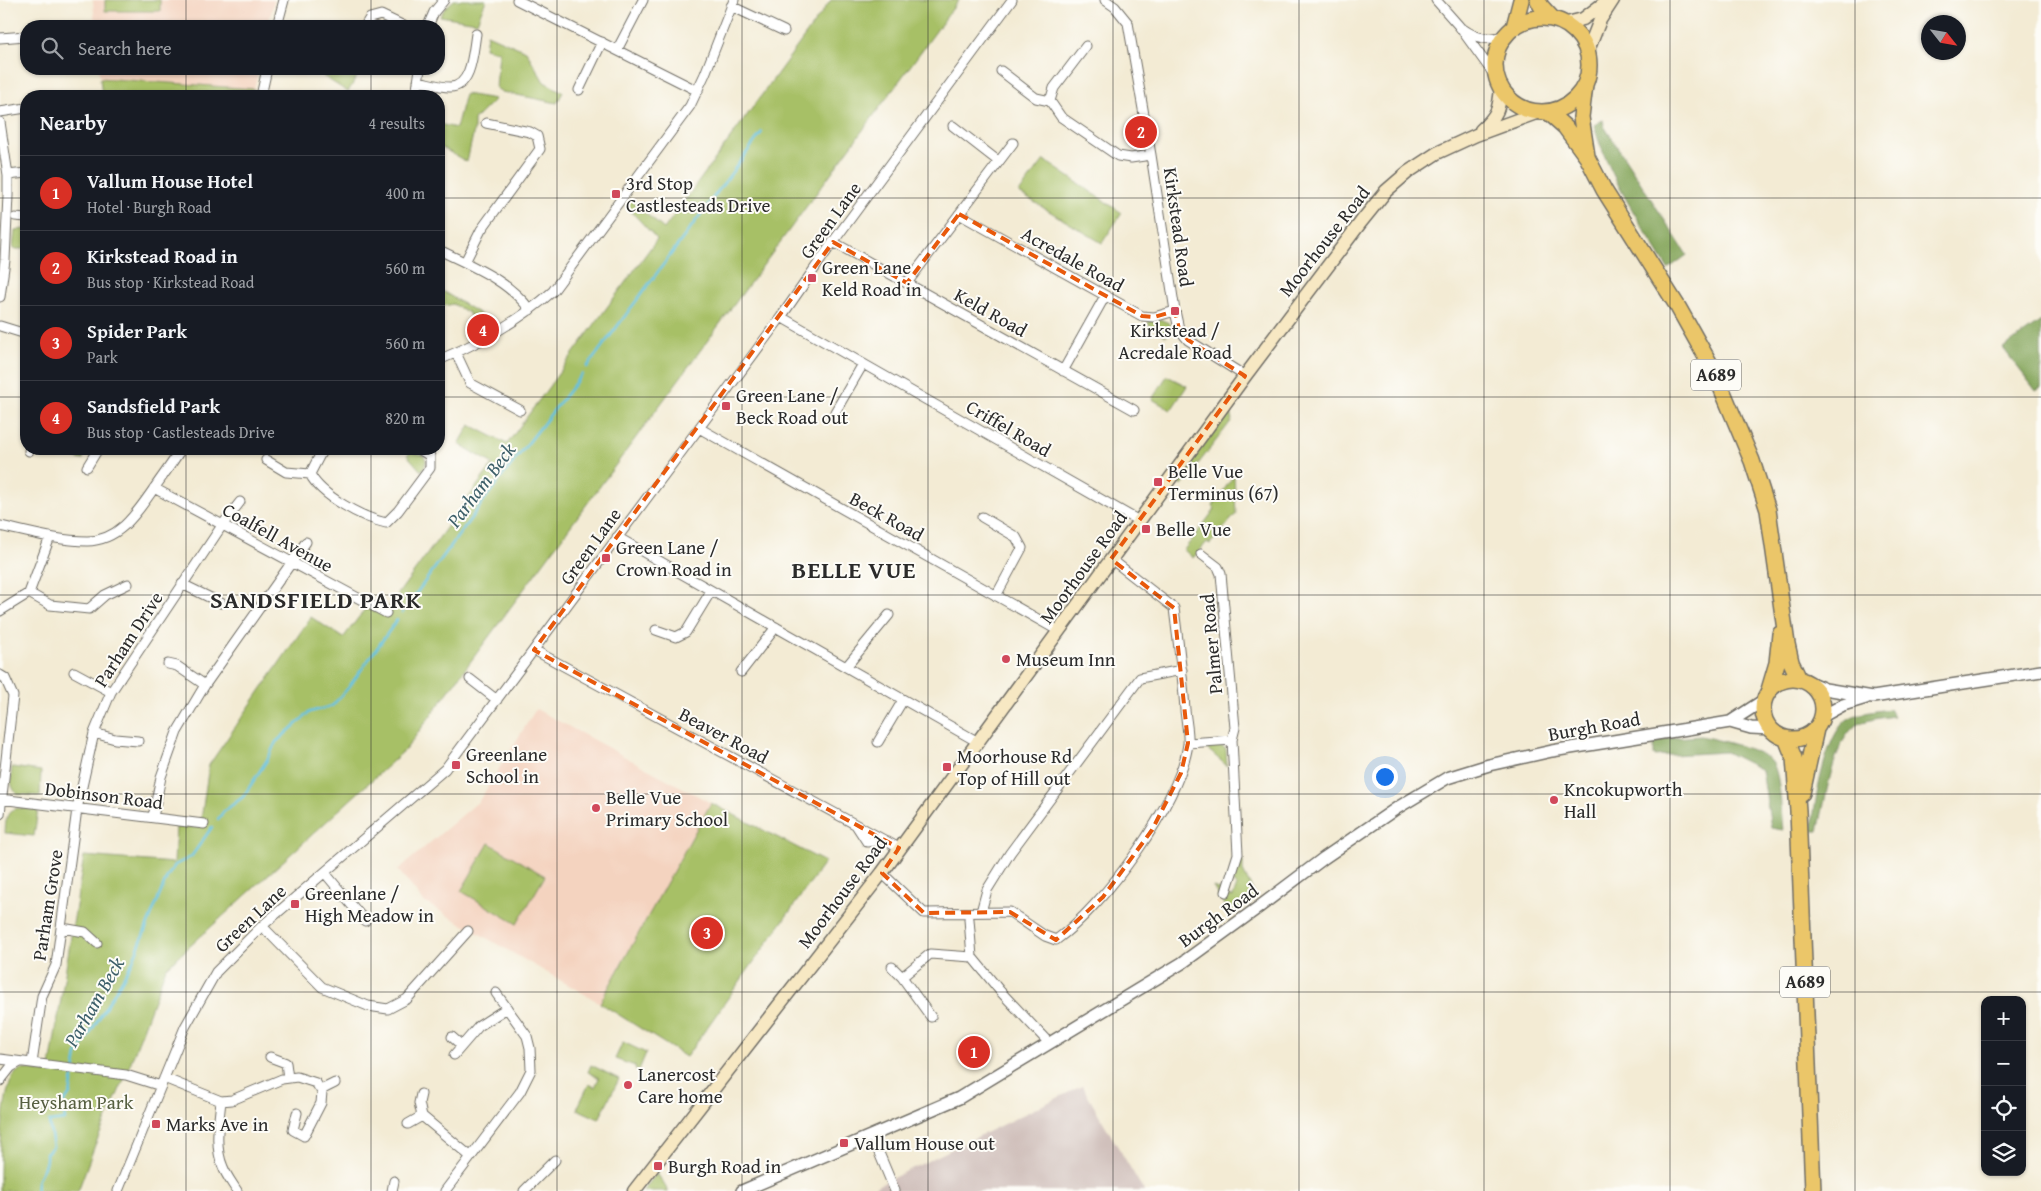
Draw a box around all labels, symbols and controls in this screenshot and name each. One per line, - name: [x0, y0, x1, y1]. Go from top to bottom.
- north arrow: [1921, 15, 1966, 60]
- search box: [20, 20, 445, 75]
- icon: search: [38, 34, 66, 62]
- text: Search here: [78, 34, 172, 62]
- text: Nearby: [40, 107, 107, 138]
- text: 4 results: [368, 111, 425, 135]
- pin: 2: [1125, 113, 1157, 151]
- street label: Kirkstead Road: [1157, 165, 1201, 289]
- text: Vallum House Hotel: [87, 167, 253, 195]
- place label: 3rd Stop Castlesteads Drive: [626, 169, 771, 219]
- street label: Green Lane: [792, 176, 868, 264]
- street label: Moorhouse Road: [1272, 179, 1377, 302]
- text: 1: [52, 181, 60, 205]
- text: 400 m: [385, 181, 425, 205]
- marker: 3rd Stop Castlesteads Drive: [610, 188, 622, 200]
- text: Hotel · Burgh Road: [87, 195, 211, 219]
- street label: Acredale Road: [1016, 219, 1130, 299]
- text: Kirkstead Road in: [87, 242, 238, 270]
- place label: Green Lane Keld Road in: [822, 253, 922, 303]
- text: 2: [52, 256, 60, 280]
- text: 560 m: [385, 256, 425, 280]
- text: Bus stop · Kirkstead Road: [87, 270, 254, 294]
- marker: Green Lane Keld Road in: [806, 272, 818, 284]
- street label: Keld Road: [949, 280, 1033, 344]
- marker: Kirkstead / Acredale Road: [1169, 305, 1181, 317]
- pin: 4: [467, 311, 499, 349]
- place label: Kirkstead / Acredale Road: [1118, 316, 1233, 366]
- text: Spider Park: [87, 317, 187, 345]
- text: 3: [52, 331, 60, 355]
- text: 560 m: [385, 331, 425, 355]
- text: Park: [87, 345, 118, 369]
- road number: A689: [1691, 360, 1741, 390]
- place label: Green Lane / Beck Road out: [736, 381, 849, 431]
- text: Sandsfield Park: [87, 392, 220, 420]
- street label: Criffel Road: [961, 392, 1057, 464]
- marker: Green Lane / Beck Road out: [720, 400, 732, 412]
- text: 4: [52, 406, 60, 430]
- text: 820 m: [385, 406, 425, 430]
- text: Bus stop · Castlesteads Drive: [87, 420, 275, 444]
- water label: Parham Beck: [438, 436, 523, 534]
- place label: Belle Vue Terminus (67): [1168, 457, 1279, 507]
- marker: Belle Vue Terminus (67): [1152, 476, 1164, 488]
- street label: Beck Road: [845, 484, 930, 548]
- street label: Coalfell Avenue: [218, 495, 338, 579]
- street label: Green Lane: [552, 502, 628, 590]
- street label: Moorhouse Road: [1032, 504, 1134, 629]
- place label: Belle Vue: [1156, 515, 1231, 543]
- marker: Belle Vue: [1140, 523, 1152, 535]
- place label: Green Lane / Crown Road in: [616, 533, 732, 583]
- marker: Green Lane / Crown Road in: [600, 552, 612, 564]
- district label: BELLE VUE: [792, 552, 916, 587]
- district label: SANDSFIELD PARK: [210, 582, 422, 617]
- street label: Parham Drive: [87, 586, 169, 692]
- street label: Palmer Road: [1193, 592, 1229, 695]
- place label: Museum Inn: [1016, 645, 1116, 673]
- marker: Museum Inn: [1000, 653, 1012, 665]
- street label: Beaver Road: [674, 700, 775, 771]
- street label: Burgh Road: [1546, 704, 1643, 748]
- place label: Greenlane School in: [466, 740, 547, 790]
- place label: Moorhouse Rd Top of Hill out: [957, 742, 1073, 792]
- marker: Greenlane School in: [450, 759, 462, 771]
- marker: Moorhouse Rd Top of Hill out: [941, 761, 953, 773]
- your location: [1372, 764, 1398, 790]
- street label: Dobinson Road: [43, 774, 166, 816]
- place label: Kncokupworth Hall: [1564, 775, 1683, 825]
- place label: Belle Vue Primary School: [606, 783, 728, 833]
- marker: Kncokupworth Hall: [1548, 794, 1560, 806]
- marker: Belle Vue Primary School: [590, 802, 602, 814]
- street label: Moorhouse Road: [791, 829, 894, 954]
- street label: Parham Grove: [24, 847, 70, 963]
- street label: Burgh Road: [1172, 876, 1265, 954]
- street label: Green Lane: [208, 877, 292, 959]
- place label: Greenlane / High Meadow in: [305, 879, 434, 929]
- marker: Greenlane / High Meadow in: [289, 898, 301, 910]
- pin: 3: [691, 914, 723, 952]
- water label: Parham Beck: [56, 951, 131, 1053]
- road number: A689: [1780, 966, 1830, 998]
- map controls: [1981, 996, 2026, 1176]
- button: +: [1981, 996, 2026, 1041]
- pin: 1: [958, 1033, 990, 1071]
- button: −: [1981, 1041, 2026, 1086]
- place label: Lanercost Care home: [638, 1060, 723, 1110]
- marker: Lanercost Care home: [622, 1079, 634, 1091]
- button: locate: [1981, 1086, 2026, 1131]
- park label: Heysham Park: [19, 1088, 134, 1116]
- place label: Marks Ave in: [166, 1110, 269, 1138]
- marker: Marks Ave in: [150, 1118, 162, 1130]
- place label: Vallum House out: [854, 1129, 995, 1157]
- button: layers: [1981, 1131, 2026, 1176]
- marker: Vallum House out: [838, 1137, 850, 1149]
- place label: Burgh Road in: [668, 1152, 781, 1180]
- marker: Burgh Road in: [652, 1160, 664, 1172]

